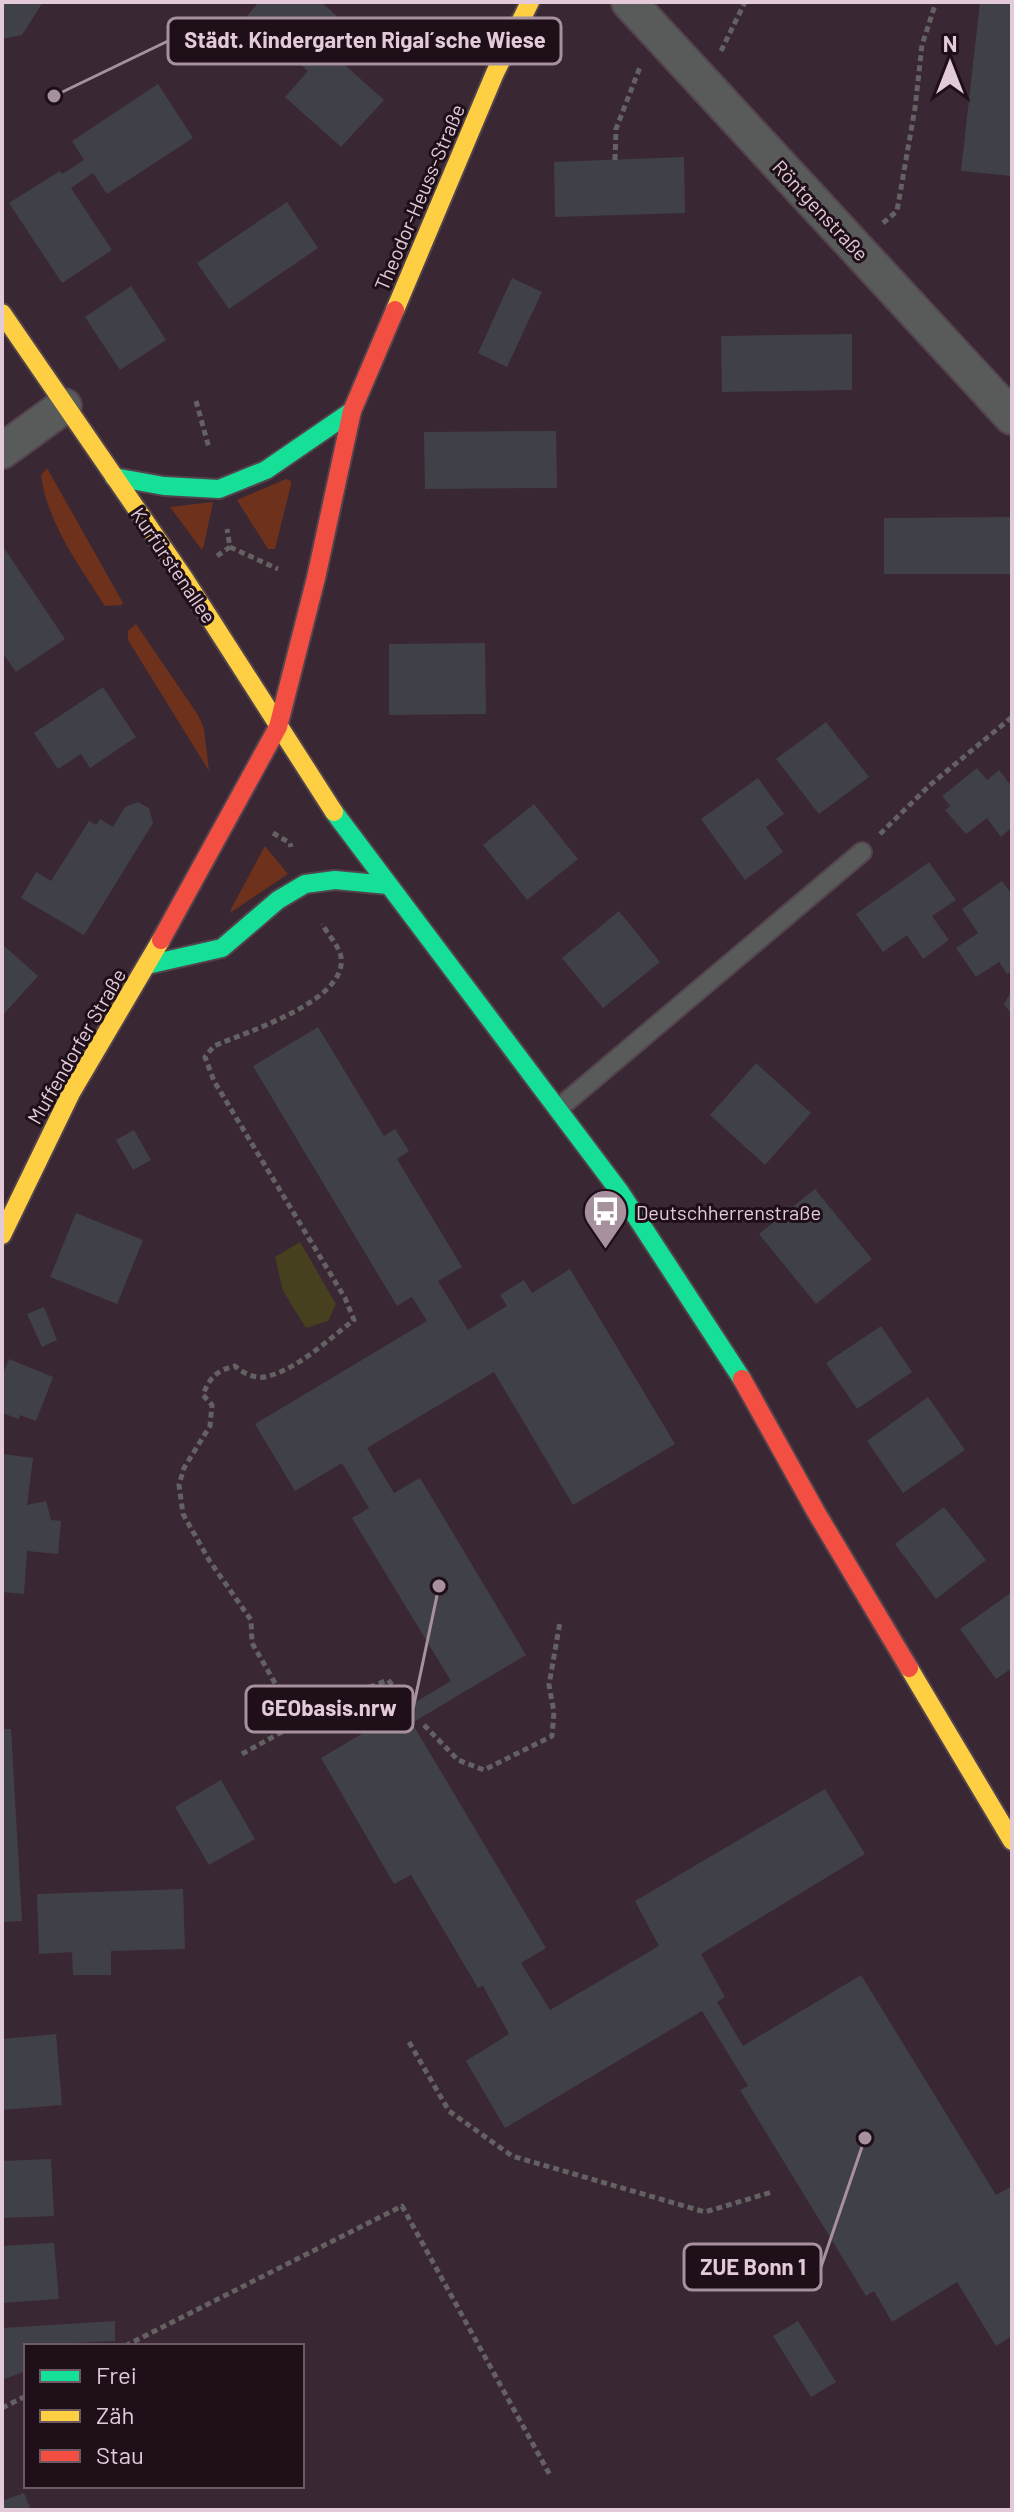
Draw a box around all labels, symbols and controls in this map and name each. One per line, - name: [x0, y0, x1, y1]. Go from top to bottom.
- callout: Städt. Kindergarten Rigal´sche Wiese: [168, 18, 561, 64]
- north arrow: [910, 24, 990, 104]
- text: Städt. Kindergarten Rigal´sche Wiese: [184, 26, 546, 52]
- text: N: [943, 30, 957, 56]
- street label: Theodor-Heuss-Straße: [369, 100, 469, 294]
- street label: Röntgenstraße: [768, 155, 874, 265]
- street label: Kurfürstenallee: [126, 503, 222, 627]
- street label: Muffendorfer Straße: [22, 964, 130, 1128]
- bus stop icon: Deutschherrenstraße: [581, 1188, 629, 1251]
- place label: Deutschherrenstraße: [636, 1200, 821, 1224]
- callout: GEObasis.nrw: [246, 1686, 413, 1732]
- text: GEObasis.nrw: [261, 1694, 397, 1720]
- callout: ZUE Bonn 1: [684, 2244, 821, 2290]
- text: ZUE Bonn 1: [700, 2253, 806, 2279]
- legend: [24, 2344, 304, 2488]
- text: Frei: [96, 2360, 137, 2389]
- text: Zäh: [96, 2400, 134, 2429]
- text: Stau: [96, 2440, 144, 2469]

